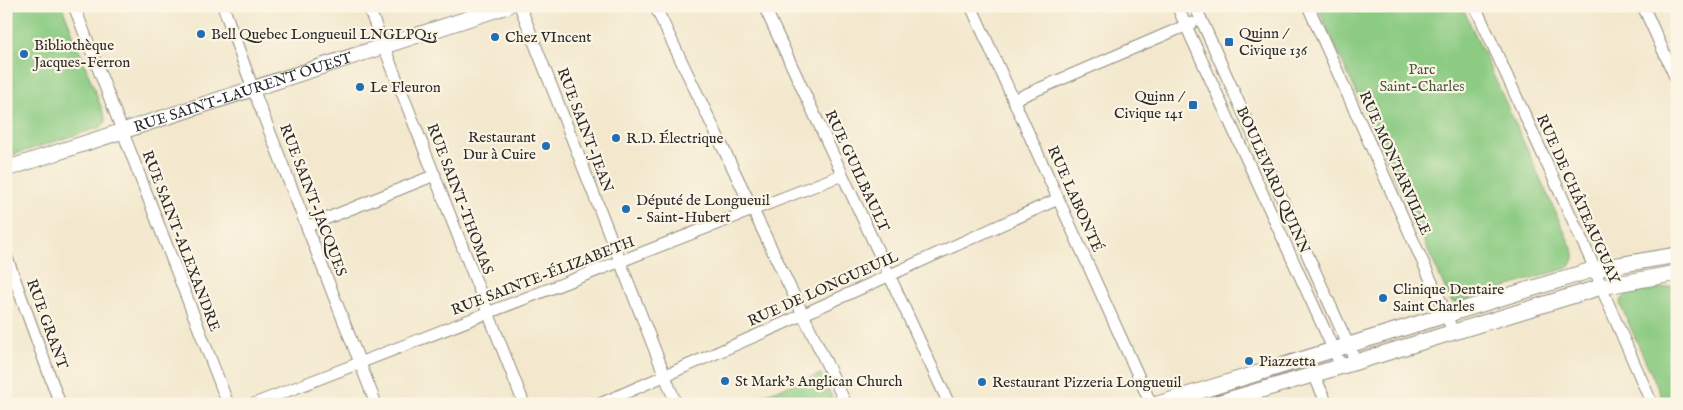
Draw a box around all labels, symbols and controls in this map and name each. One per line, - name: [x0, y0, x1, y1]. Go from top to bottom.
- place label: Quinn / Civique 136: [1239, 24, 1308, 60]
- place label: Bell Quebec Longueuil LNGLPQ15: [211, 25, 438, 44]
- marker: Bell Quebec Longueuil LNGLPQ15: [195, 28, 207, 40]
- place label: Chez VIncent: [505, 28, 591, 47]
- marker: Chez VIncent: [489, 31, 501, 43]
- place label: Bibliothèque Jacques-Ferron: [32, 36, 130, 72]
- marker: Quinn / Civique 136: [1223, 36, 1235, 48]
- marker: Bibliothèque Jacques-Ferron: [18, 48, 30, 60]
- street label: RUE SAINT-LAURENT OUEST: [131, 48, 354, 136]
- park label: Parc Saint-Charles: [1379, 60, 1465, 96]
- street label: RUE SAINT-JEAN: [552, 65, 618, 195]
- place label: Le Fleuron: [370, 78, 441, 97]
- marker: Le Fleuron: [354, 81, 366, 93]
- place label: Quinn / Civique 141: [1114, 87, 1186, 123]
- street label: RUE MONTARVILLE: [1355, 88, 1435, 238]
- marker: Quinn / Civique 141: [1187, 99, 1199, 111]
- street label: BOULEVARD QUINN: [1232, 104, 1314, 256]
- street label: RUE GUILBAULT: [820, 107, 894, 235]
- street label: RUE DE CHÂTEAUGUAY: [1532, 111, 1624, 287]
- street label: RUE SAINT-JACQUES: [275, 121, 351, 279]
- street label: RUE SAINT-THOMAS: [422, 121, 498, 277]
- place label: Restaurant Dur à Cuire: [463, 128, 536, 164]
- place label: R.D. Électrique: [626, 129, 724, 148]
- marker: R.D. Électrique: [610, 132, 622, 144]
- marker: Restaurant Dur à Cuire: [540, 140, 552, 152]
- street label: RUE LABONTÉ: [1043, 143, 1107, 255]
- street label: RUE SAINT-ALEXANDRE: [138, 148, 224, 334]
- place label: Député de Longueuil - Saint-Hubert: [636, 191, 771, 227]
- marker: Député de Longueuil - Saint-Hubert: [620, 203, 632, 215]
- street label: RUE SAINTE-ÉLIZABETH: [449, 232, 638, 320]
- street label: RUE DE LONGUEUIL: [745, 247, 902, 331]
- street label: RUE GRANT: [22, 276, 72, 372]
- place label: Clinique Dentaire Saint Charles: [1393, 280, 1504, 316]
- marker: Clinique Dentaire Saint Charles: [1377, 292, 1389, 304]
- place label: Piazzetta: [1259, 352, 1316, 371]
- marker: Piazzetta: [1243, 355, 1255, 367]
- place label: St Mark's Anglican Church: [735, 372, 903, 391]
- place label: Restaurant Pizzeria Longueuil: [992, 373, 1182, 392]
- marker: St Mark's Anglican Church: [719, 375, 731, 387]
- marker: Restaurant Pizzeria Longueuil: [976, 376, 988, 388]

